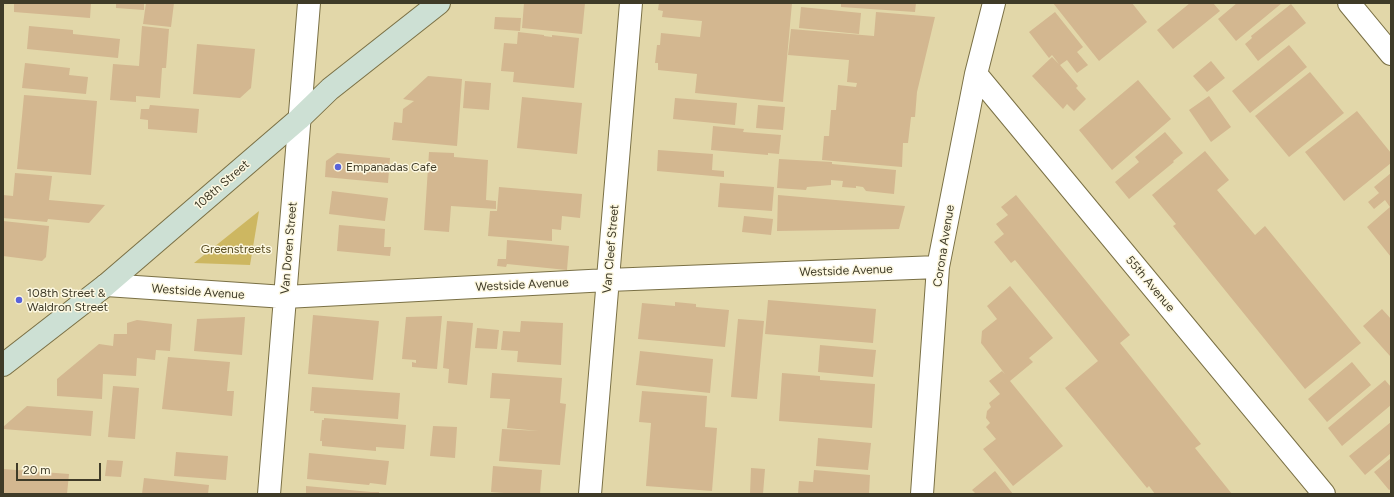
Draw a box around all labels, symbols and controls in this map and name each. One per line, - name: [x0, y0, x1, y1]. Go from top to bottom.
- street label: 108th Street: [192, 157, 252, 213]
- place label: Empanadas Cafe: [346, 160, 437, 174]
- marker: Empanadas Cafe: [333, 162, 343, 172]
- street label: Van Doren Street: [278, 201, 300, 295]
- street label: Van Cleef Street: [600, 204, 622, 294]
- street label: Corona Avenue: [930, 204, 958, 288]
- park label: Greenstreets: [201, 242, 271, 256]
- street label: 55th Avenue: [1122, 253, 1178, 315]
- street label: Westside Avenue: [799, 262, 893, 280]
- street label: Westside Avenue: [475, 275, 569, 295]
- street label: Westside Avenue: [151, 282, 245, 302]
- place label: 108th Street & Waldron Street: [27, 286, 108, 314]
- marker: 108th Street & Waldron Street: [14, 295, 24, 305]
- scale bar: [18, 455, 103, 481]
- text: 20 m: [23, 463, 51, 477]

